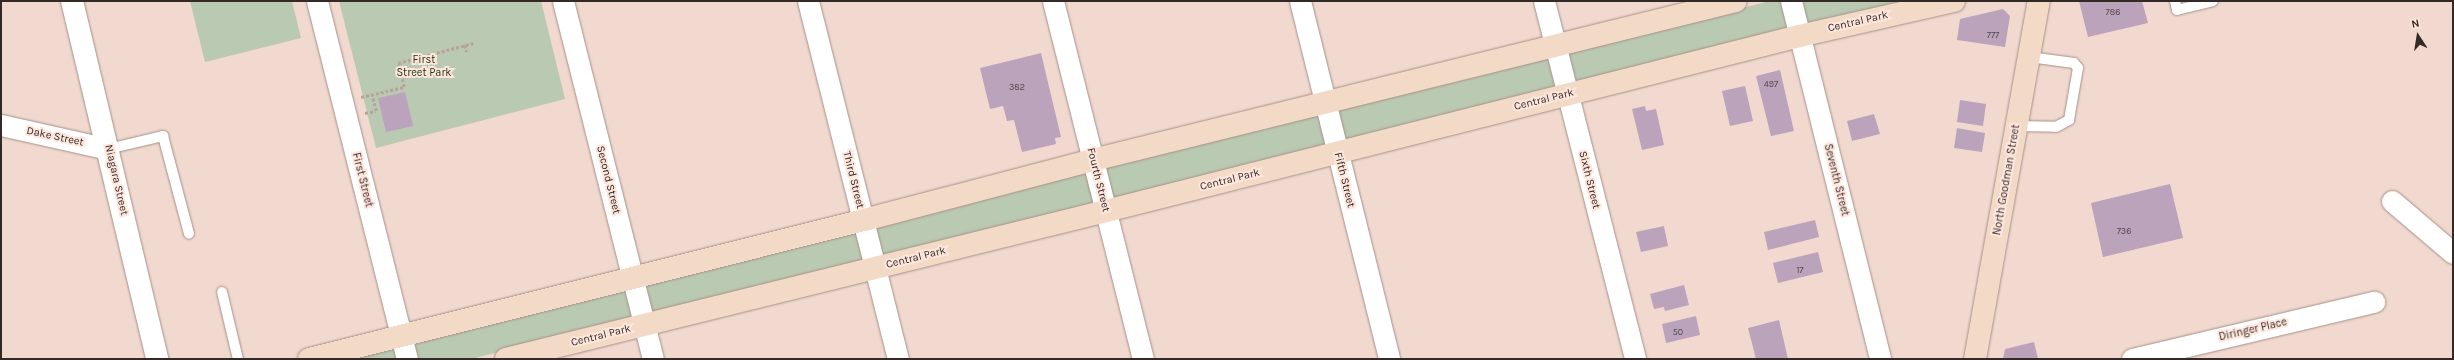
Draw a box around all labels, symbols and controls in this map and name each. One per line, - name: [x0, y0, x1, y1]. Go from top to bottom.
- house number: 786: [2106, 7, 2120, 17]
- street label: Central Park: [1827, 9, 1889, 35]
- north arrow: [2398, 16, 2438, 56]
- text: N: [2410, 17, 2421, 31]
- house number: 777: [1987, 30, 1999, 40]
- park label: First Street Park: [396, 54, 452, 80]
- house number: 497: [1764, 79, 1778, 89]
- house number: 382: [1009, 82, 1025, 92]
- street label: Central Park: [1513, 86, 1575, 114]
- street label: North Goodman Street: [1991, 124, 2023, 236]
- street label: Dake Street: [25, 125, 85, 149]
- street label: Niagara Street: [101, 143, 131, 217]
- street label: Seventh Street: [1821, 143, 1851, 217]
- street label: Second Street: [593, 144, 623, 216]
- street label: Fourth Street: [1084, 147, 1112, 213]
- street label: Third Street: [839, 150, 867, 210]
- street label: Sixth Street: [1575, 150, 1603, 210]
- street label: First Street: [349, 151, 375, 209]
- street label: Fifth Street: [1331, 151, 1357, 209]
- street label: Central Park: [1199, 166, 1261, 194]
- house number: 736: [2117, 226, 2131, 236]
- street label: Central Park: [885, 244, 947, 272]
- house number: 17: [1796, 265, 1804, 275]
- street label: Diringer Place: [2218, 316, 2288, 344]
- street label: Central Park: [570, 322, 632, 350]
- house number: 50: [1673, 327, 1683, 337]

